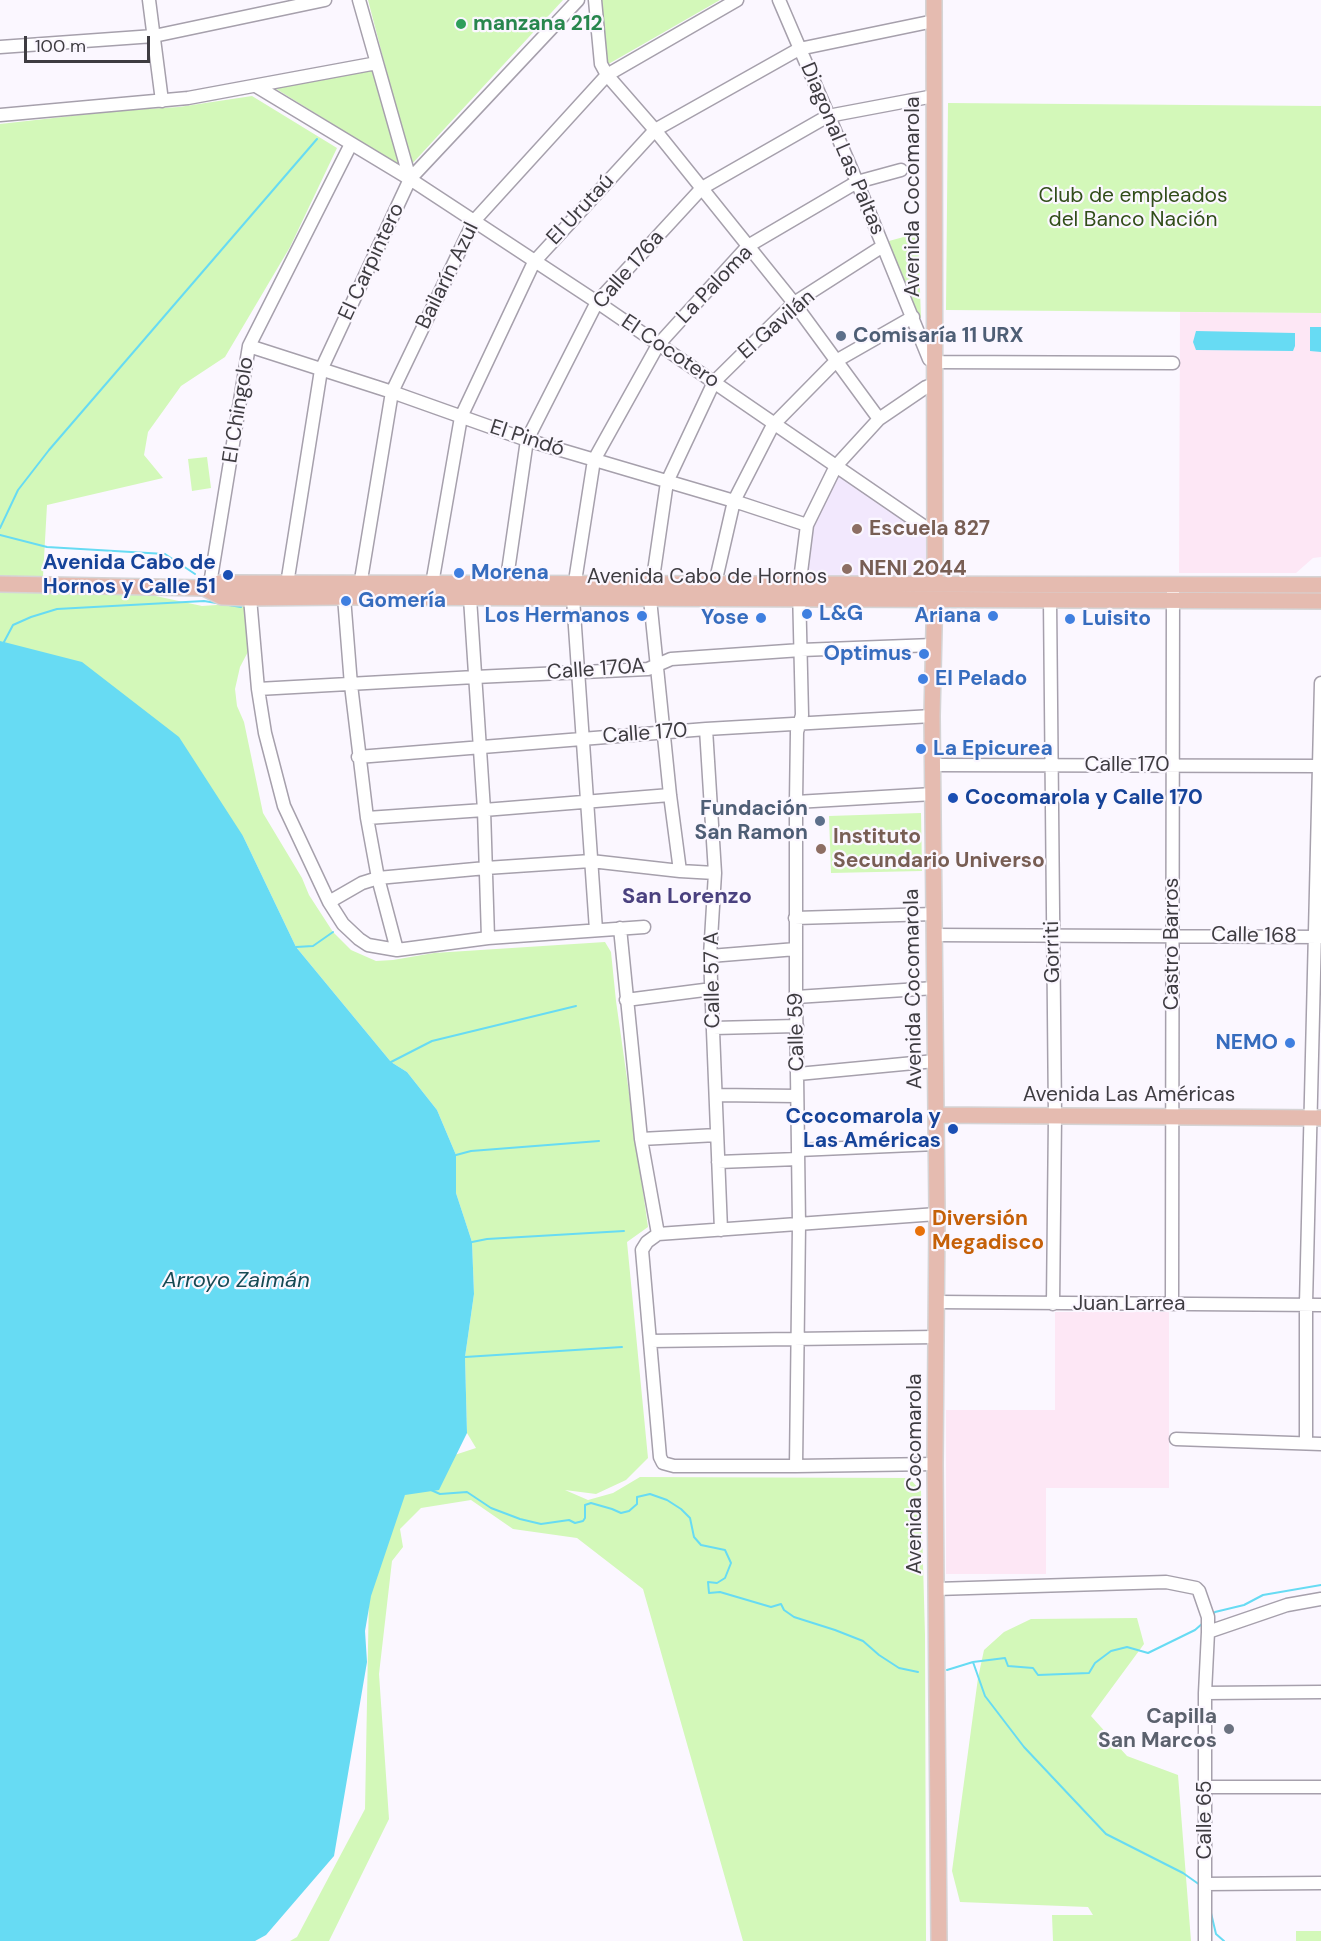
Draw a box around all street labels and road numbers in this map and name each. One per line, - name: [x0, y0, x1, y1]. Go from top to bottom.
- street label: Diagonal Las Paltas: [794, 59, 890, 239]
- street label: Avenida Cocomarola: [900, 97, 926, 297]
- street label: El Urutaú: [542, 169, 620, 251]
- street label: El Carpintero: [334, 199, 410, 325]
- street label: Bailarín Azul: [411, 219, 485, 333]
- street label: Calle 176a: [588, 226, 670, 314]
- street label: La Paloma: [672, 241, 758, 329]
- street label: El Gavilán: [734, 285, 820, 365]
- street label: El Cocotero: [616, 310, 724, 394]
- street label: El Chingolo: [218, 355, 260, 465]
- street label: El Pindó: [486, 415, 568, 463]
- street label: Avenida Cabo de Hornos: [587, 564, 827, 590]
- street label: Calle 170A: [546, 654, 646, 686]
- street label: Calle 170: [602, 718, 688, 750]
- street label: Calle 170: [1084, 752, 1170, 778]
- street label: Castro Barros: [1159, 878, 1185, 1010]
- street label: Avenida Cocomarola: [900, 888, 928, 1090]
- street label: Gorriti: [1040, 921, 1066, 983]
- street label: Calle 168: [1211, 923, 1297, 949]
- street label: Calle 57 A: [700, 932, 726, 1028]
- street label: Calle 59: [784, 992, 810, 1072]
- street label: Avenida Las Américas: [1023, 1082, 1235, 1108]
- street label: Juan Larrea: [1073, 1291, 1185, 1317]
- street label: Avenida Cocomarola: [902, 1374, 928, 1574]
- street label: Calle 65: [1192, 1781, 1218, 1859]

